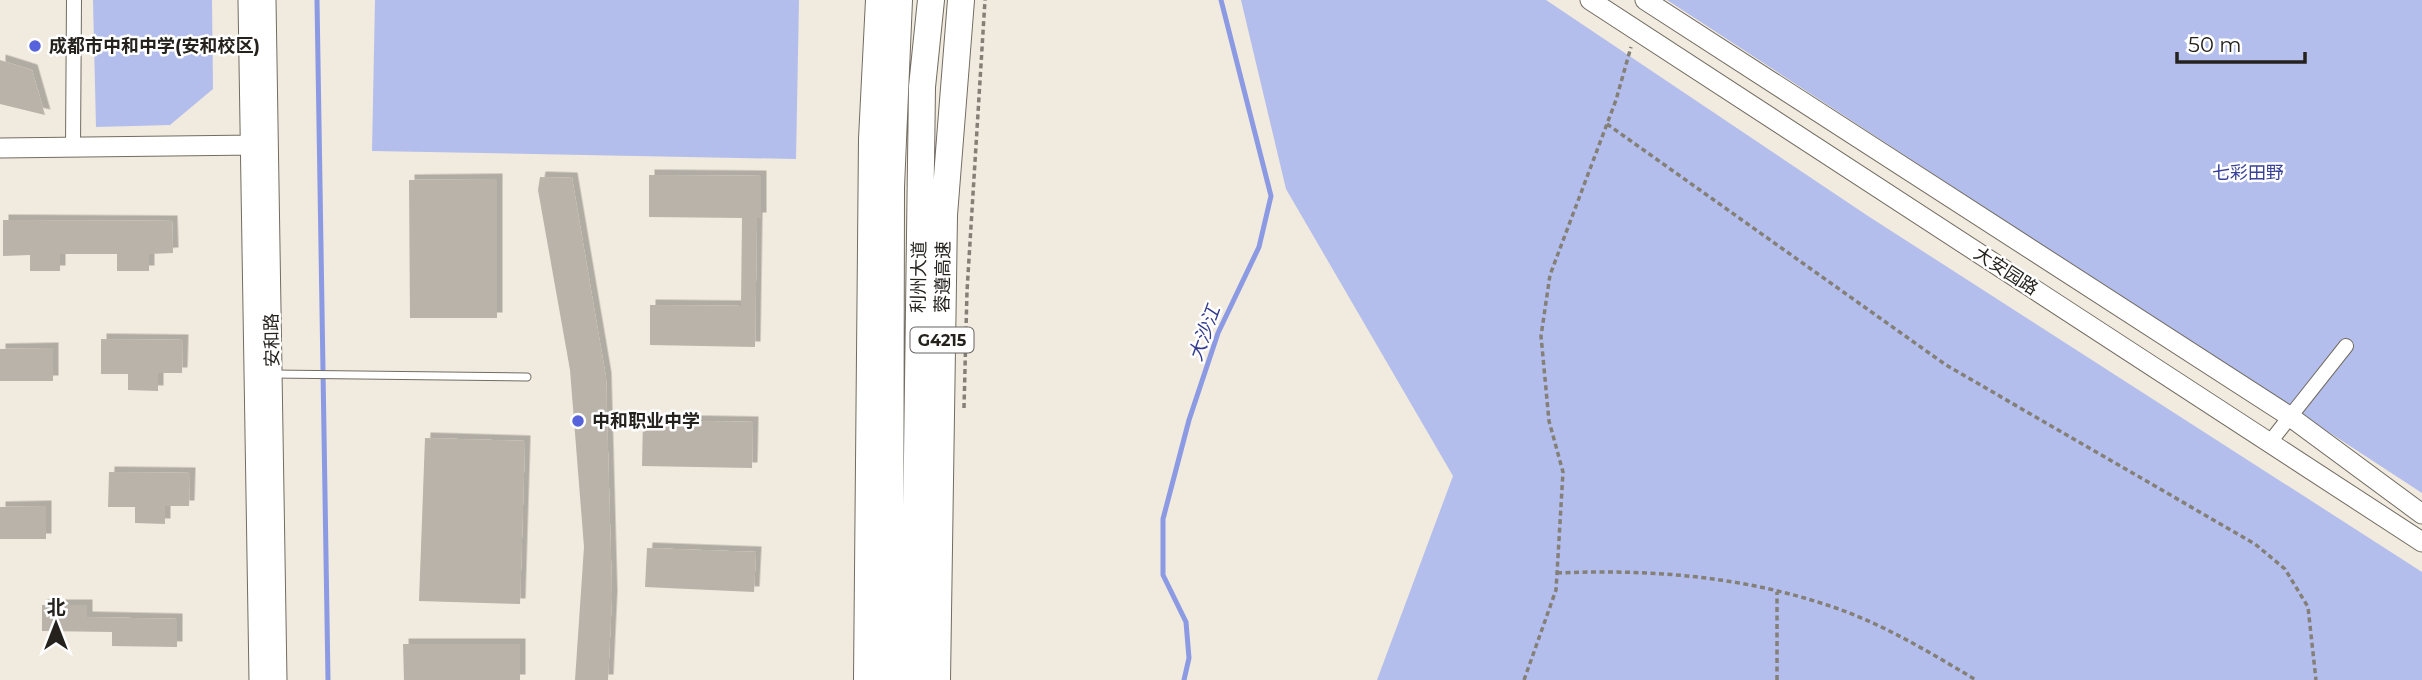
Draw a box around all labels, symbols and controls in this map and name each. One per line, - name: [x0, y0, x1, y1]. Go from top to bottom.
- scale bar: [2177, 21, 2305, 65]
- text: 50 m: [2188, 32, 2242, 57]
- place label: 成都市中和中学(安和校区): [49, 35, 260, 57]
- marker: 成都市中和中学(安和校区): [27, 38, 43, 54]
- park label: 七彩田野: [2212, 162, 2284, 184]
- street label: 利州大道: [907, 241, 931, 313]
- street label: 蓉遵高速: [931, 241, 955, 313]
- street label: 大安园路: [1970, 242, 2042, 300]
- water label: 大沙江: [1184, 301, 1226, 364]
- street label: 安和路: [261, 313, 283, 367]
- road number: G4215: [911, 328, 974, 352]
- place label: 中和职业中学: [592, 410, 700, 432]
- marker: 中和职业中学: [570, 413, 586, 429]
- north arrow: [21, 589, 91, 659]
- text: 北: [46, 596, 66, 619]

